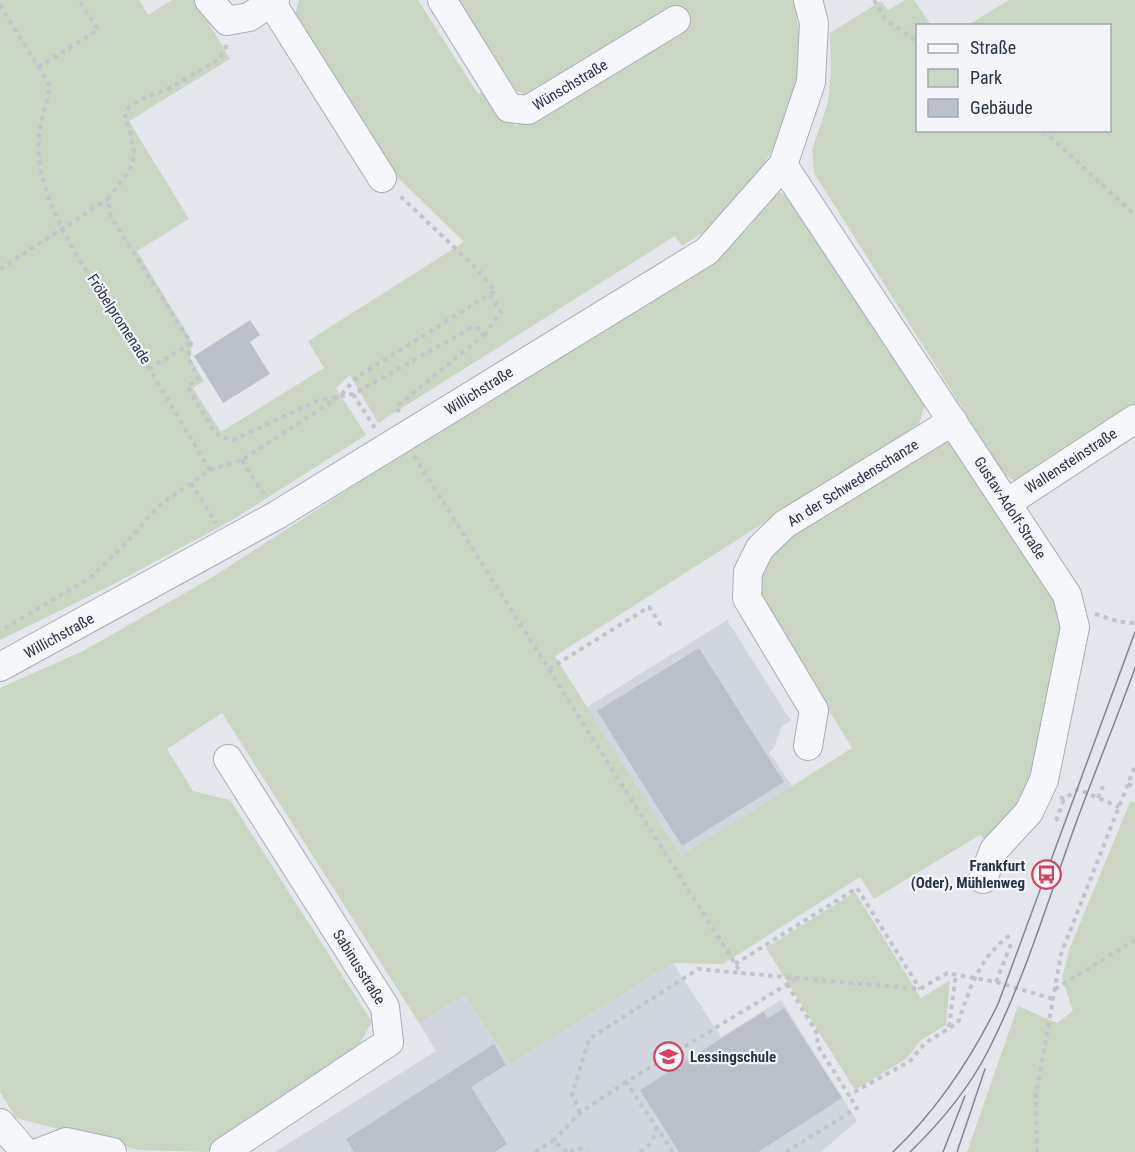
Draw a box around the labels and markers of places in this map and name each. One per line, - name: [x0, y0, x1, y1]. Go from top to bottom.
- place label: Frankfurt (Oder), Mühlenweg: [911, 857, 1025, 892]
- bus stop icon: Frankfurt (Oder), Mühlenweg: [1030, 859, 1062, 891]
- school or university icon: Lessingschule: [653, 1041, 685, 1073]
- place label: Lessingschule: [690, 1048, 776, 1066]

